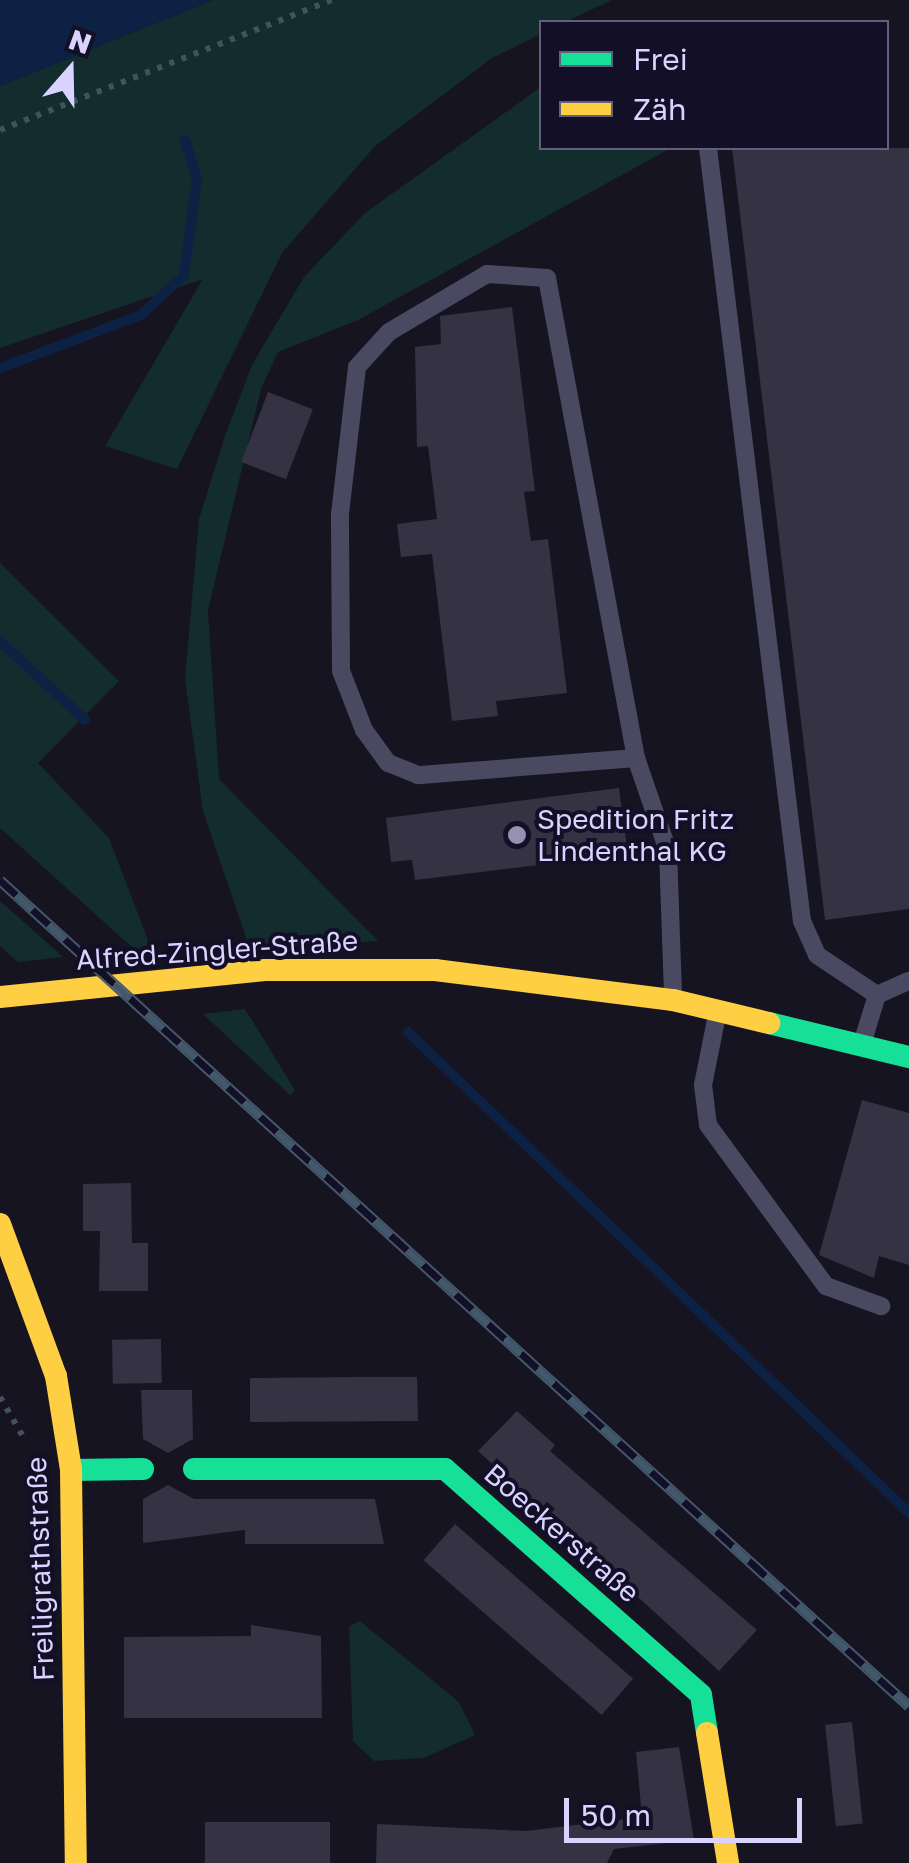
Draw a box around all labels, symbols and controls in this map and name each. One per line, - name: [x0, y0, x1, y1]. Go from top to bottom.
- north arrow: [20, 20, 120, 120]
- legend: [539, 20, 889, 150]
- text: N: [65, 22, 96, 60]
- text: Frei: [633, 41, 688, 77]
- text: Zäh: [633, 91, 686, 127]
- place label: Spedition Fritz Lindenthal KG: [537, 802, 734, 868]
- marker: Spedition Fritz Lindenthal KG: [506, 824, 528, 846]
- street label: Alfred-Zingler-Straße: [75, 923, 359, 977]
- street label: Freiligrathstraße: [19, 1456, 61, 1682]
- street label: Boeckerstraße: [478, 1457, 646, 1609]
- scale bar: [569, 1778, 806, 1840]
- text: 50 m: [581, 1797, 651, 1833]

